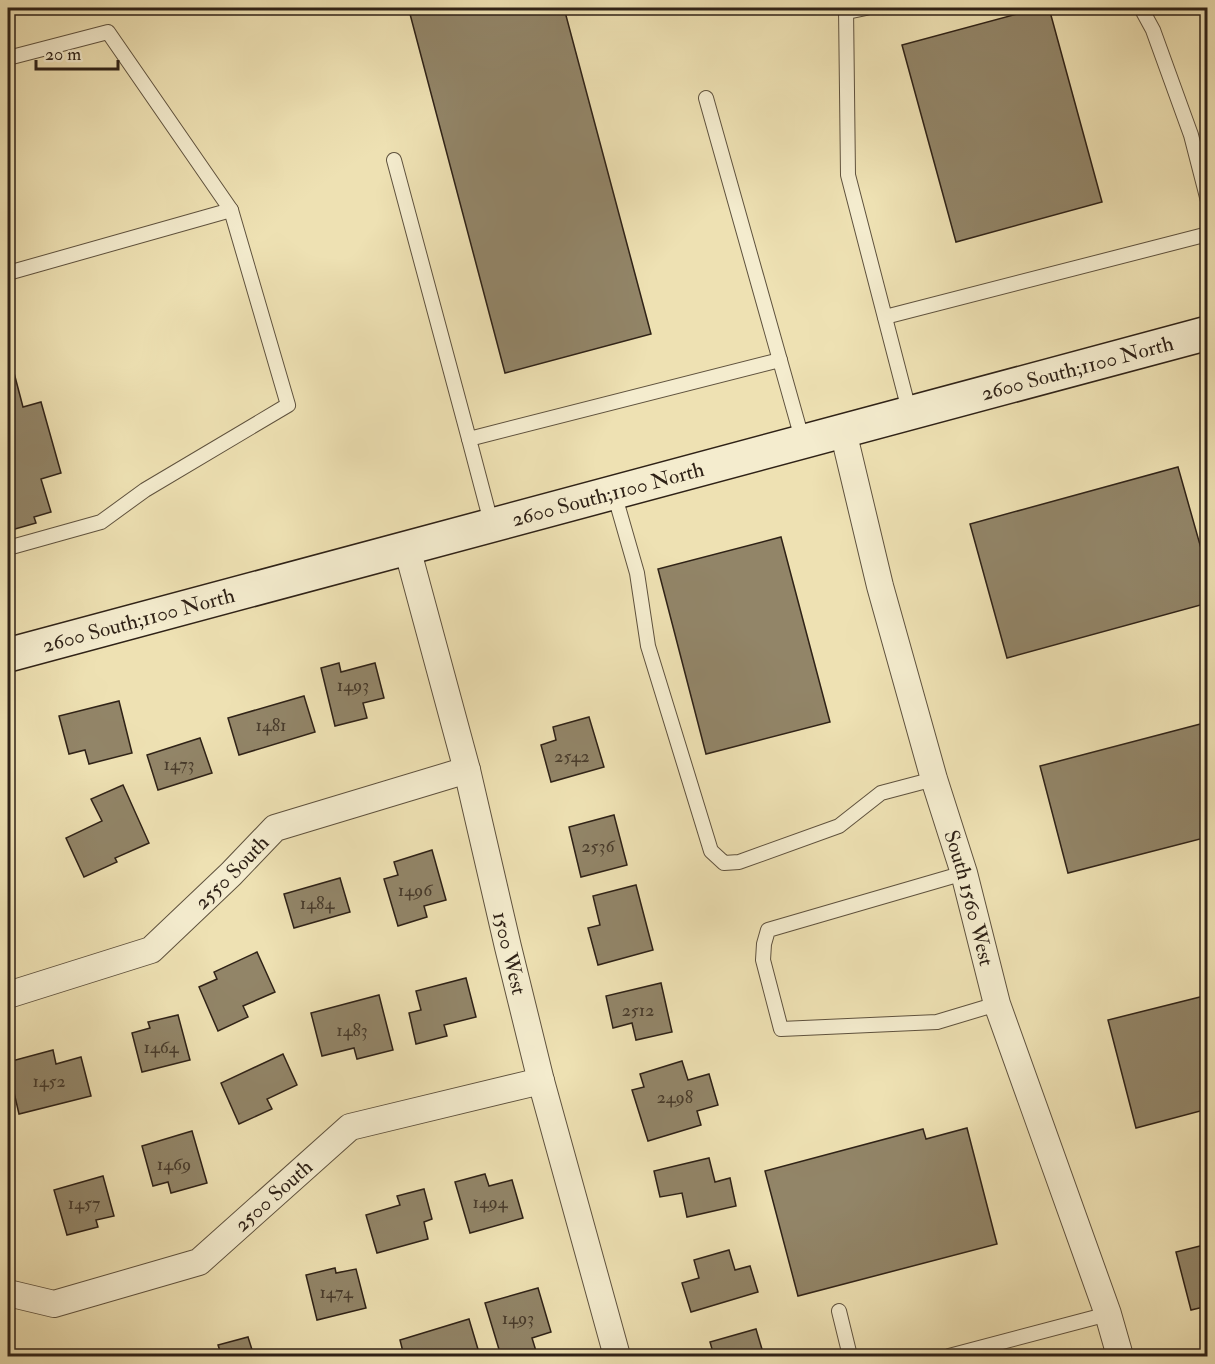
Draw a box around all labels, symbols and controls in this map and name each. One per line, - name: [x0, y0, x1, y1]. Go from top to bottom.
- scale bar: [36, 33, 118, 71]
- text: 20 m: [45, 43, 81, 66]
- street label: 2600 South;1100 North: [978, 330, 1176, 407]
- street label: 2600 South;1100 North: [509, 456, 707, 533]
- street label: 2600 South;1100 North: [39, 582, 238, 659]
- house number: 1493: [337, 674, 369, 697]
- house number: 1481: [256, 714, 287, 737]
- house number: 2542: [554, 745, 590, 768]
- house number: 1473: [164, 753, 194, 776]
- street label: South 1560 West: [937, 827, 1000, 969]
- street label: 2550 South: [189, 830, 275, 916]
- house number: 2536: [582, 835, 615, 858]
- house number: 1496: [398, 879, 433, 902]
- house number: 1484: [300, 892, 335, 915]
- street label: 1500 West: [486, 909, 532, 998]
- house number: 2512: [622, 999, 654, 1022]
- house number: 1483: [336, 1019, 368, 1042]
- house number: 1464: [144, 1036, 180, 1059]
- house number: 1452: [32, 1070, 66, 1093]
- house number: 2498: [657, 1086, 693, 1109]
- house number: 1469: [157, 1153, 191, 1176]
- street label: 2500 South: [229, 1154, 319, 1238]
- house number: 1494: [472, 1191, 509, 1214]
- house number: 1457: [68, 1192, 100, 1215]
- house number: 1474: [319, 1281, 354, 1304]
- house number: 1493: [502, 1307, 534, 1330]

